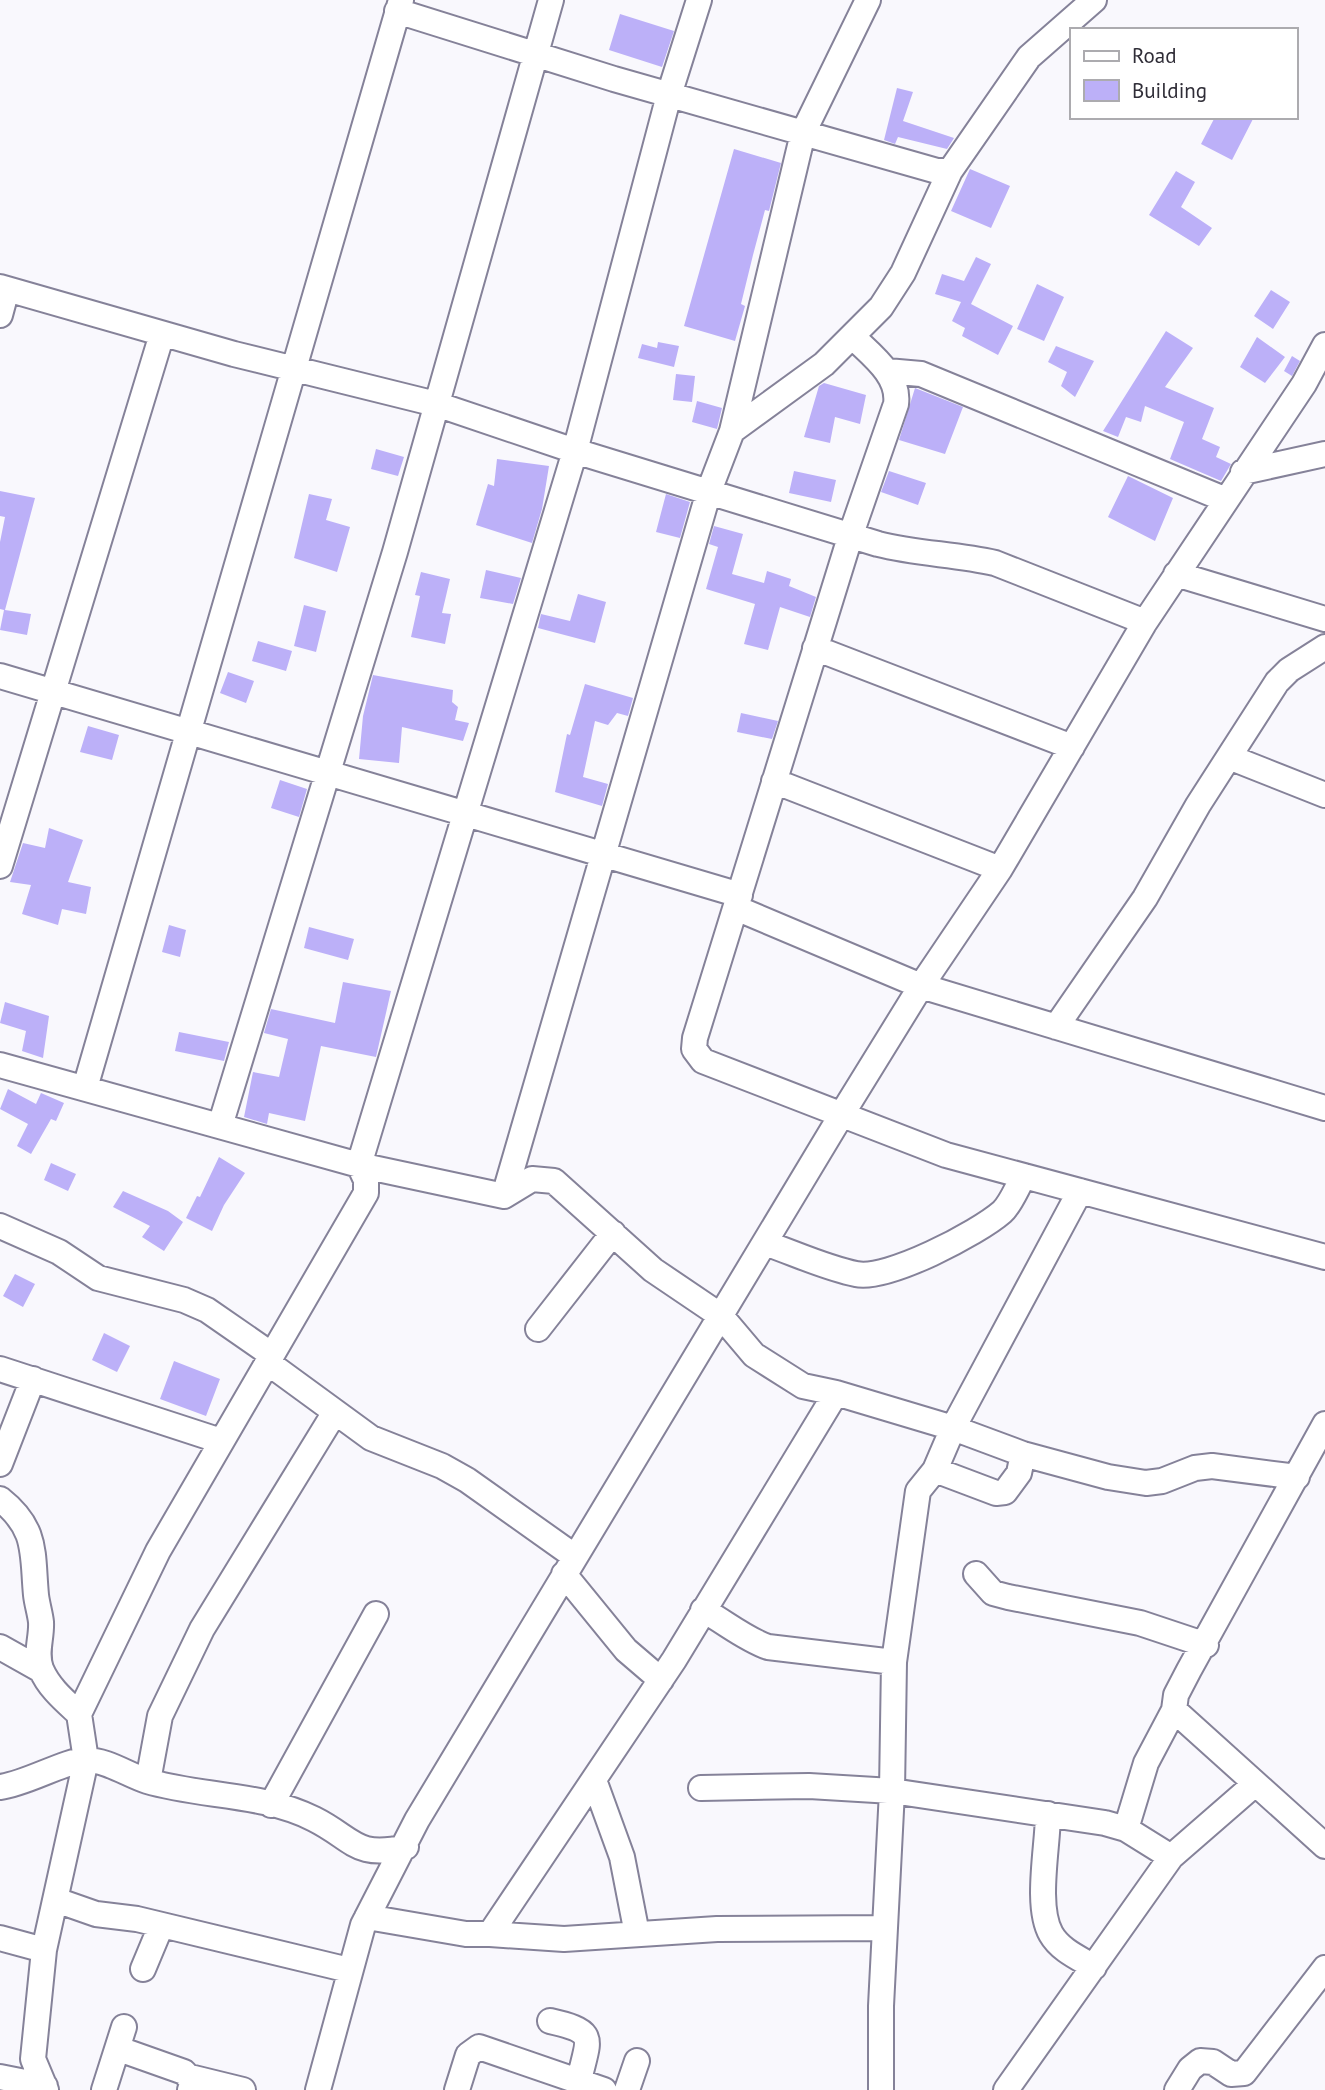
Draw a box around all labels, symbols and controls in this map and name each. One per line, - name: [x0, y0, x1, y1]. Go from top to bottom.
- legend: [1070, 28, 1297, 119]
- text: Road: [1132, 42, 1176, 69]
- text: Building: [1132, 77, 1207, 104]

